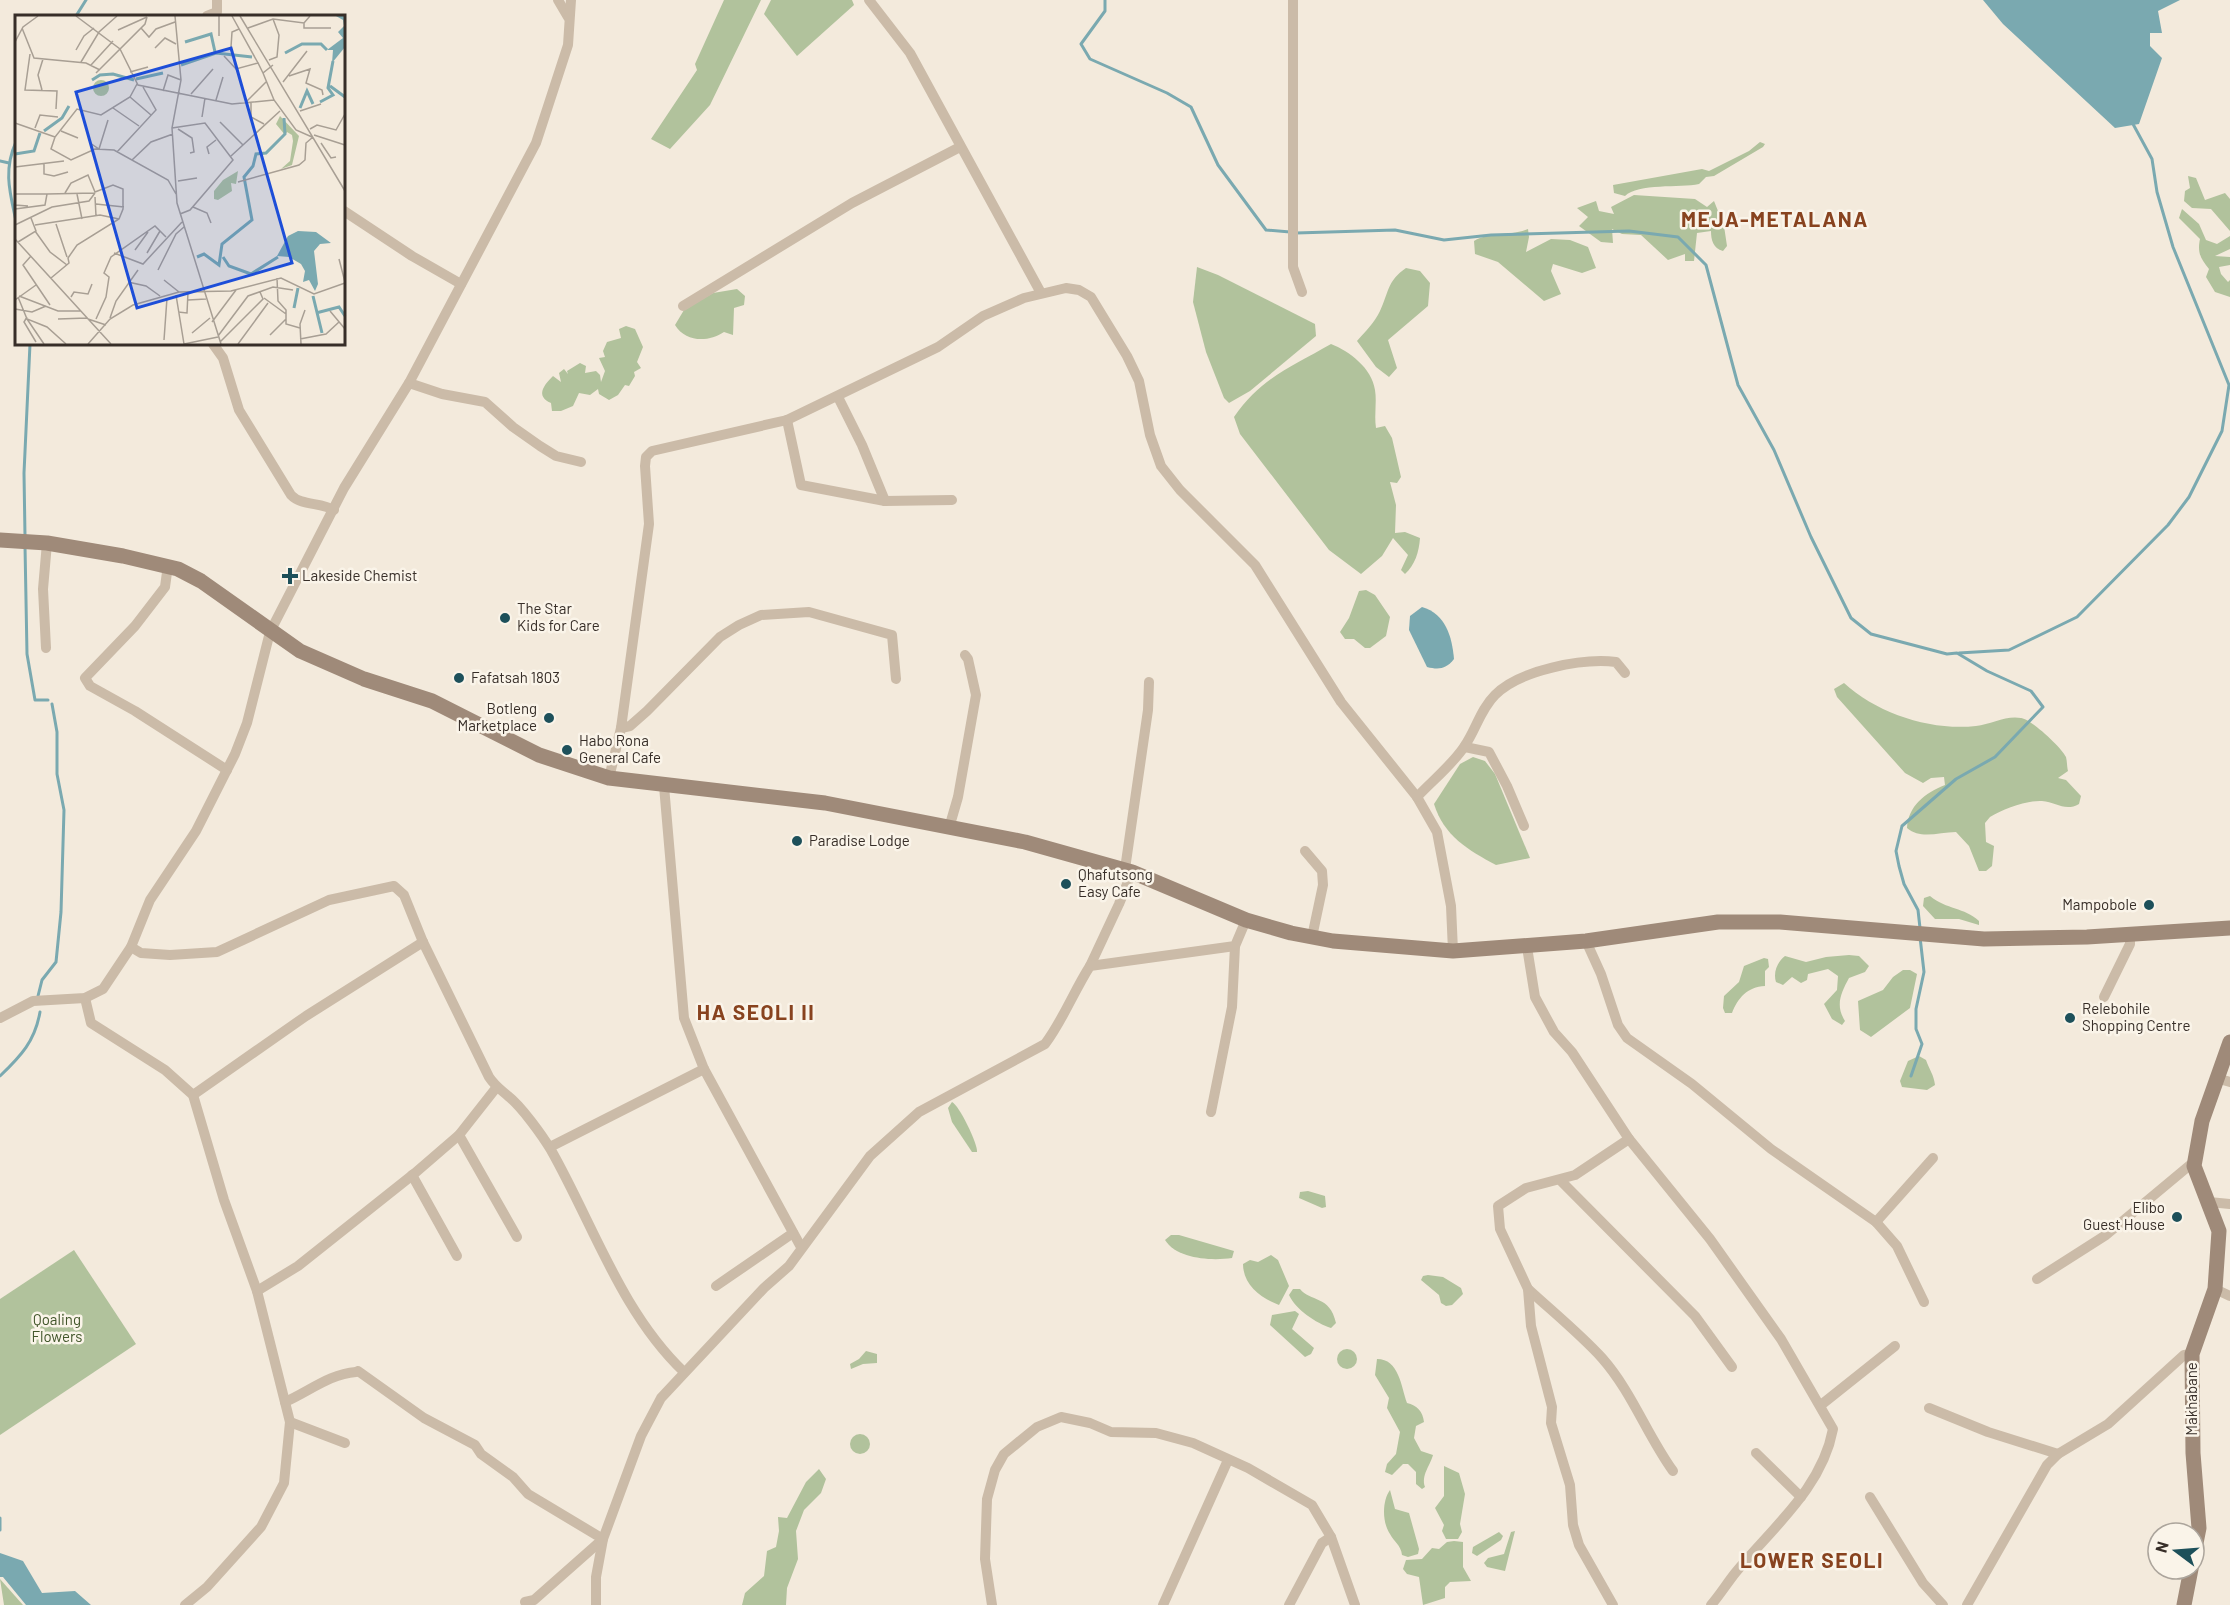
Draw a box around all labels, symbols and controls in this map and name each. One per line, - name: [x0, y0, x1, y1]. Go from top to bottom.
- inset map: [15, 15, 345, 345]
- district label: MEJA-METALANA: [1681, 206, 1869, 231]
- place label: Lakeside Chemist: [302, 566, 417, 584]
- marker: Lakeside Chemist: [283, 569, 297, 583]
- place label: The Star Kids for Care: [517, 599, 600, 634]
- marker: The Star Kids for Care: [498, 611, 512, 625]
- place label: Fafatsah 1803: [471, 668, 560, 686]
- marker: Fafatsah 1803: [452, 671, 466, 685]
- place label: Botleng Marketplace: [457, 699, 537, 734]
- marker: Botleng Marketplace: [542, 711, 556, 725]
- place label: Habo Rona General Cafe: [579, 731, 661, 766]
- marker: Habo Rona General Cafe: [560, 743, 574, 757]
- place label: Paradise Lodge: [809, 831, 910, 849]
- marker: Paradise Lodge: [790, 834, 804, 848]
- place label: Qhafutsong Easy Cafe: [1078, 865, 1153, 900]
- marker: Qhafutsong Easy Cafe: [1059, 877, 1073, 891]
- place label: Mampobole: [2062, 895, 2137, 913]
- marker: Mampobole: [2142, 898, 2156, 912]
- district label: HA SEOLI II: [697, 999, 815, 1024]
- place label: Relebohile Shopping Centre: [2082, 999, 2190, 1034]
- marker: Relebohile Shopping Centre: [2063, 1011, 2077, 1025]
- place label: Elibo Guest House: [2083, 1198, 2165, 1233]
- marker: Elibo Guest House: [2170, 1210, 2184, 1224]
- park label: Qoaling Flowers: [31, 1310, 83, 1345]
- street label: Makhabane: [2182, 1362, 2200, 1436]
- north arrow: [2146, 1521, 2206, 1581]
- text: N: [2151, 1539, 2172, 1554]
- district label: LOWER SEOLI: [1740, 1547, 1884, 1572]

